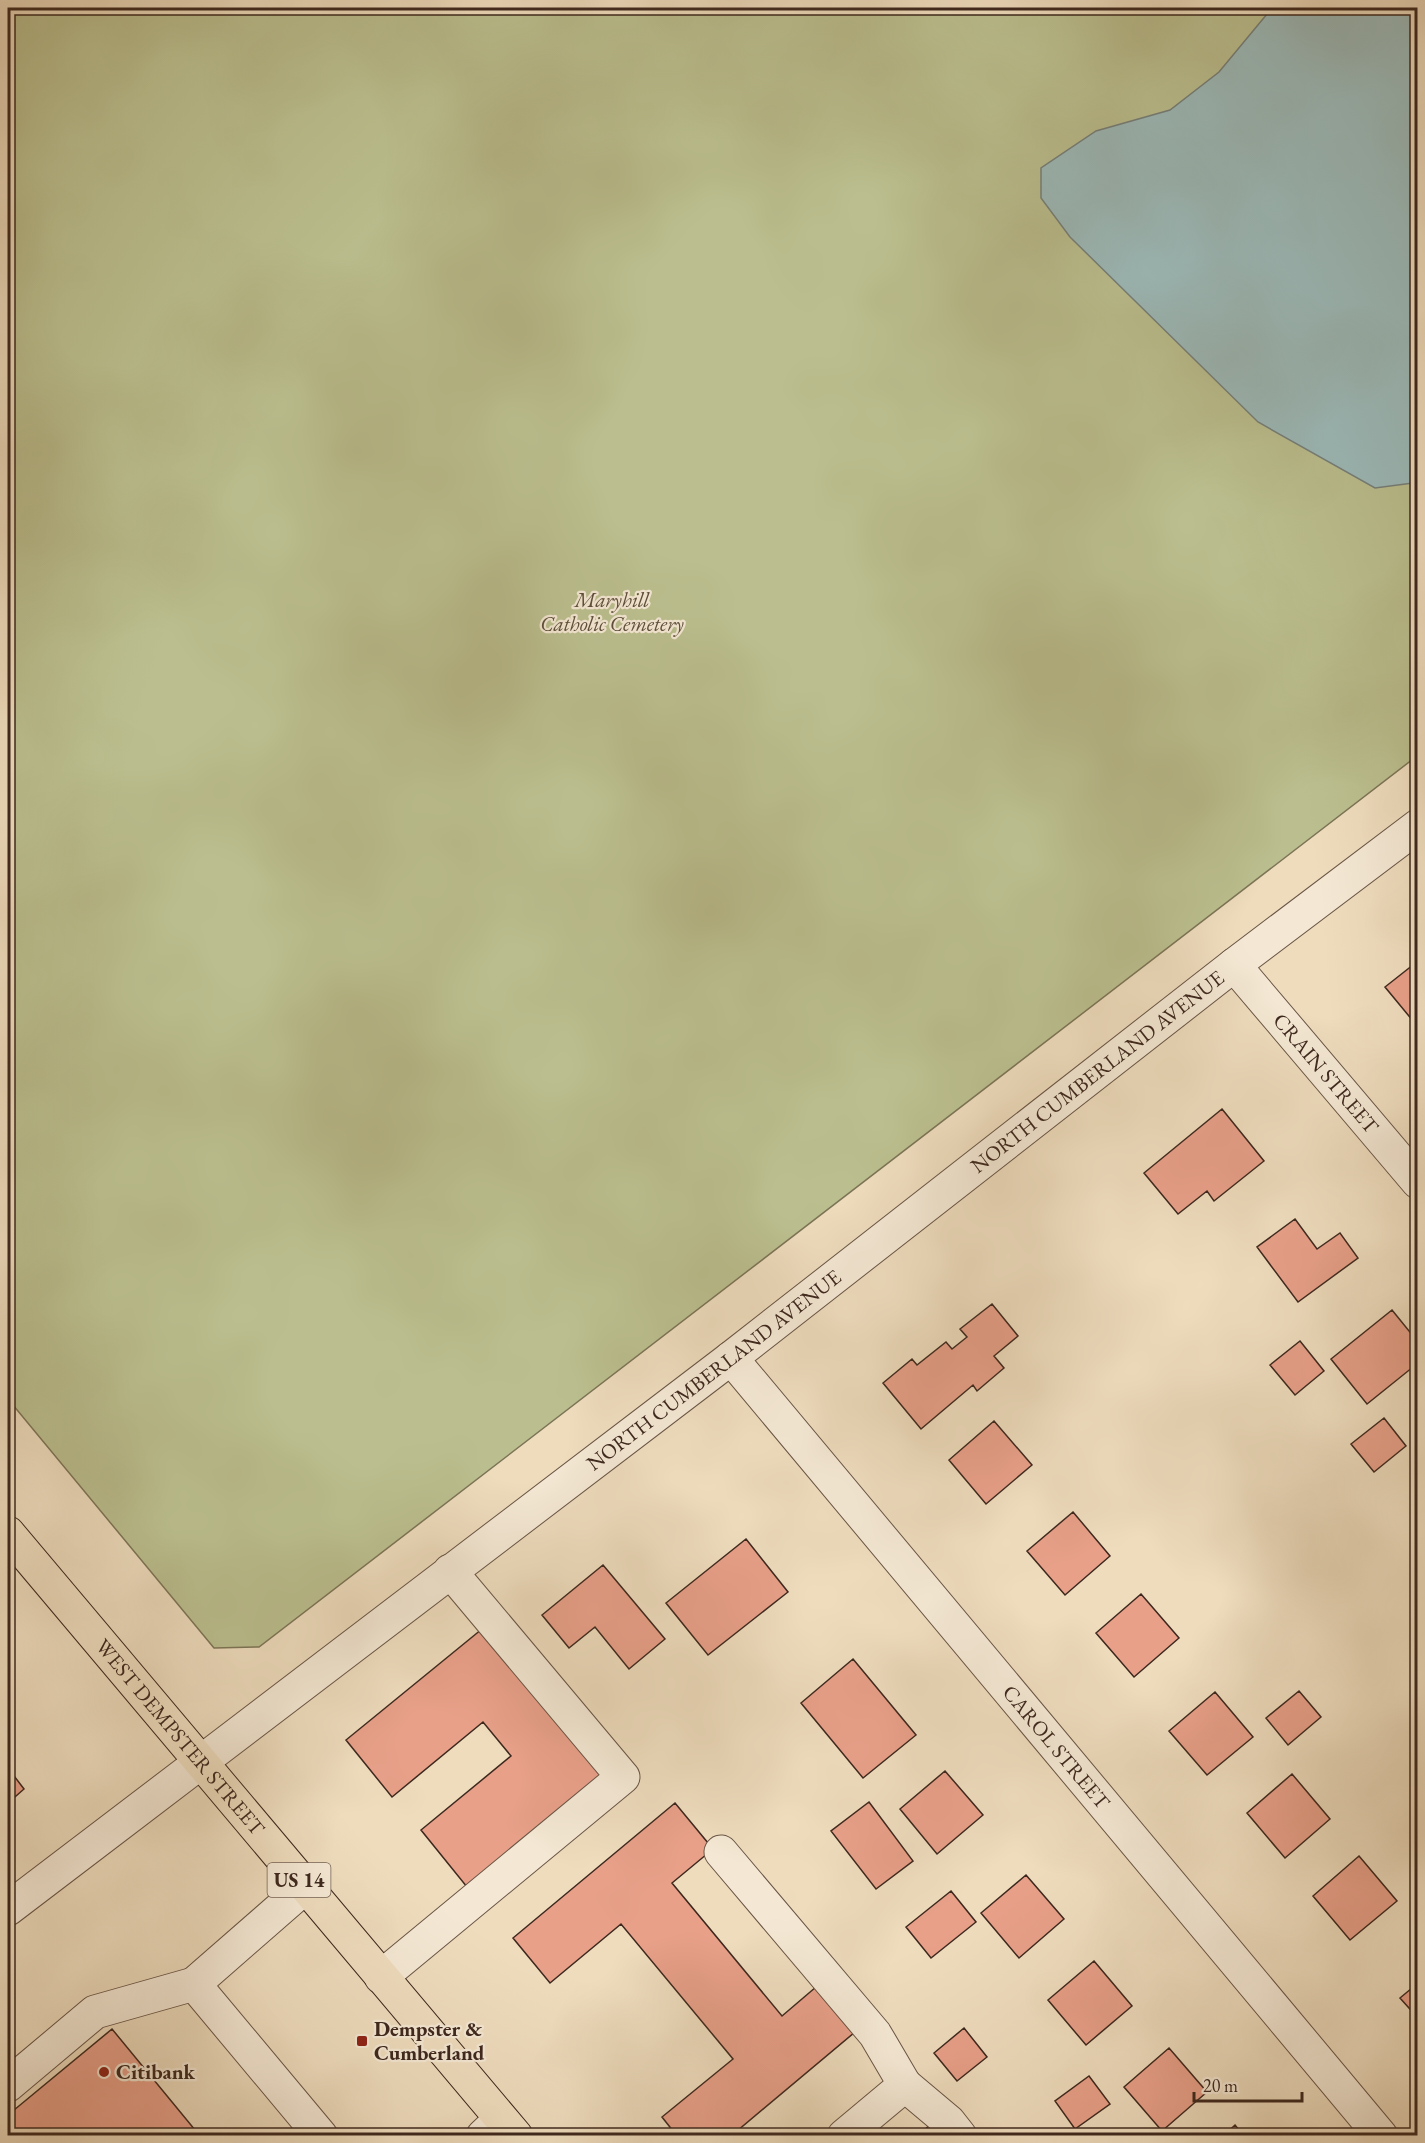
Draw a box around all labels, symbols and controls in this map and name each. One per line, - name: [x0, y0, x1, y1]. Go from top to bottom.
- park label: Maryhill Catholic Cemetery: [540, 586, 684, 637]
- street label: NORTH CUMBERLAND AVENUE: [965, 964, 1229, 1179]
- street label: CRAIN STREET: [1267, 1007, 1386, 1140]
- street label: NORTH CUMBERLAND AVENUE: [581, 1263, 846, 1476]
- street label: WEST DEMPSTER STREET: [90, 1633, 272, 1841]
- street label: CAROL STREET: [997, 1679, 1117, 1815]
- road number: US 14: [268, 1863, 330, 1897]
- place label: Dempster & Cumberland: [374, 2015, 485, 2066]
- marker: Dempster & Cumberland: [355, 2034, 369, 2048]
- place label: Citibank: [116, 2058, 196, 2085]
- marker: Citibank: [97, 2065, 111, 2079]
- scale bar: [1194, 2065, 1302, 2103]
- text: 20 m: [1203, 2074, 1238, 2097]

